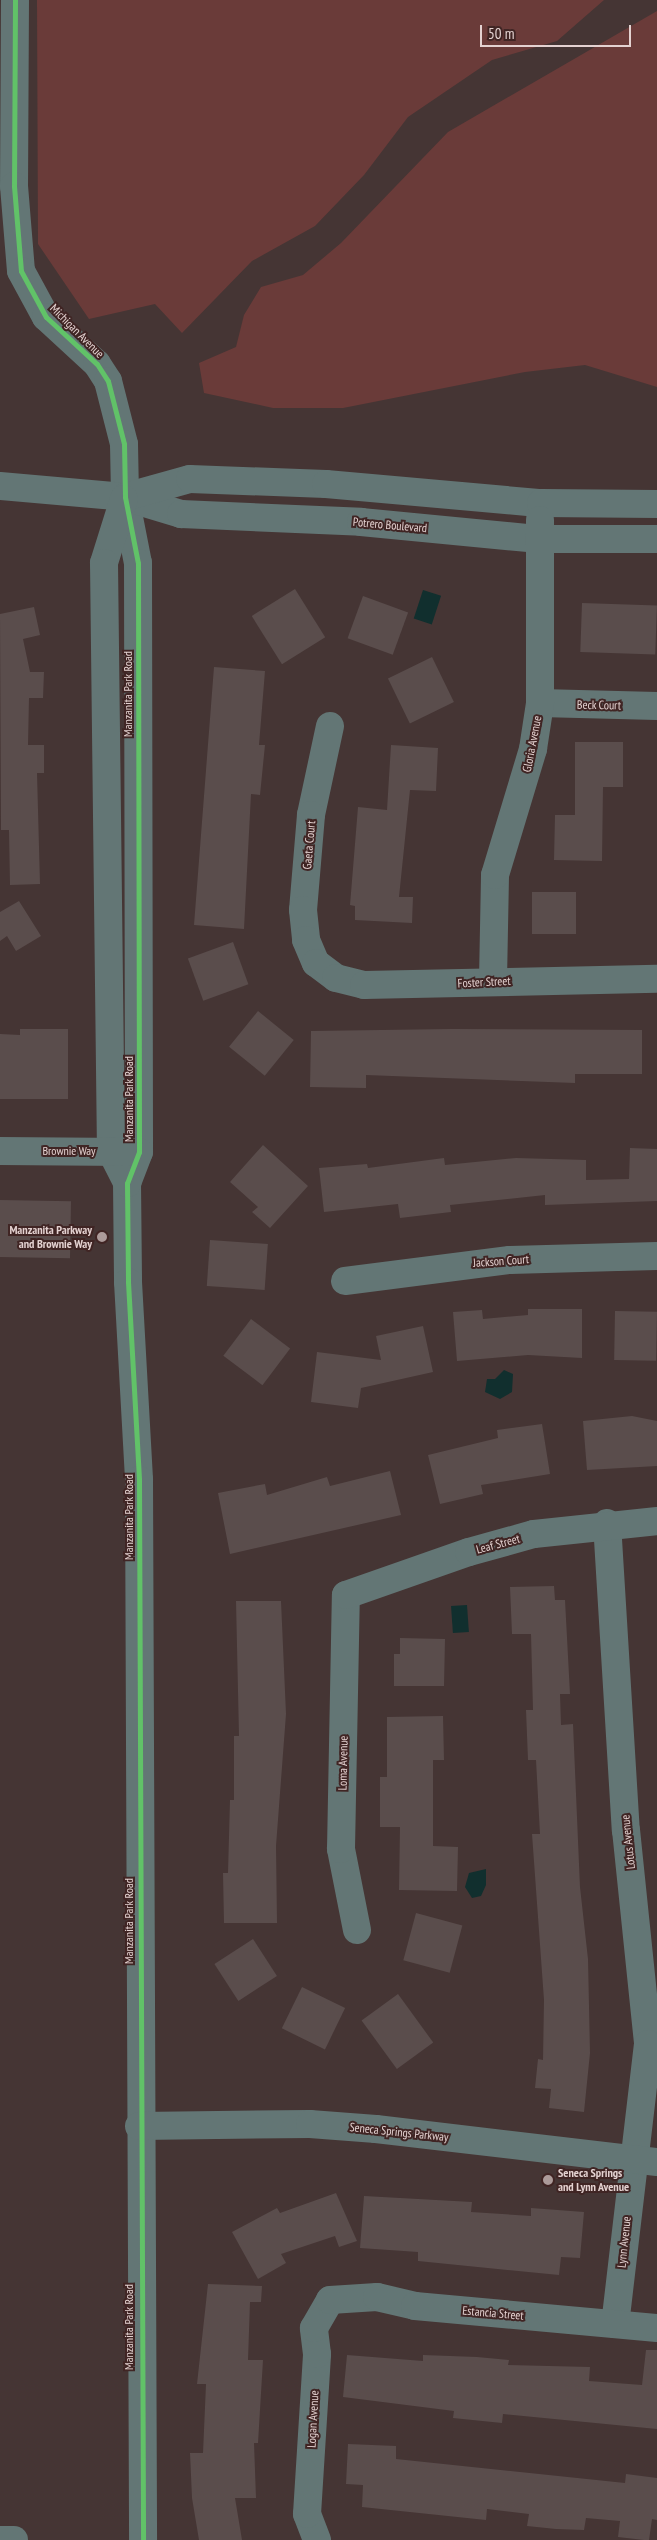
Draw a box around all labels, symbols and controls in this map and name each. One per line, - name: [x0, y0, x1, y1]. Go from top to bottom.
- scale bar: [482, 15, 633, 47]
- text: 50 m: [488, 24, 514, 43]
- street label: Michigan Avenue: [47, 301, 107, 361]
- street label: Potrero Boulevard: [352, 515, 428, 535]
- street label: Manzanita Park Road: [121, 651, 135, 737]
- street label: Beck Court: [577, 697, 621, 713]
- street label: Gloria Avenue: [519, 714, 545, 774]
- street label: Gaeta Court: [300, 820, 318, 870]
- street label: Foster Street: [457, 973, 511, 991]
- street label: Manzanita Park Road: [122, 1056, 136, 1142]
- street label: Brownie Way: [42, 1144, 96, 1158]
- place label: Manzanita Parkway and Brownie Way: [9, 1223, 92, 1251]
- marker: Manzanita Parkway and Brownie Way: [96, 1231, 108, 1243]
- street label: Jackson Court: [473, 1252, 529, 1270]
- street label: Manzanita Park Road: [122, 1474, 136, 1560]
- street label: Leaf Street: [475, 1531, 521, 1557]
- street label: Loma Avenue: [335, 1735, 351, 1791]
- street label: Lotus Avenue: [618, 1814, 638, 1870]
- street label: Manzanita Park Road: [122, 1878, 136, 1964]
- street label: Seneca Springs Parkway: [349, 2120, 449, 2144]
- place label: Seneca Springs and Lynn Avenue: [558, 2166, 630, 2194]
- marker: Seneca Springs and Lynn Avenue: [542, 2174, 554, 2186]
- street label: Lynn Avenue: [614, 2215, 634, 2269]
- street label: Manzanita Park Road: [122, 2284, 136, 2370]
- street label: Estancia Street: [462, 2303, 524, 2323]
- street label: Logan Avenue: [304, 2390, 322, 2448]

